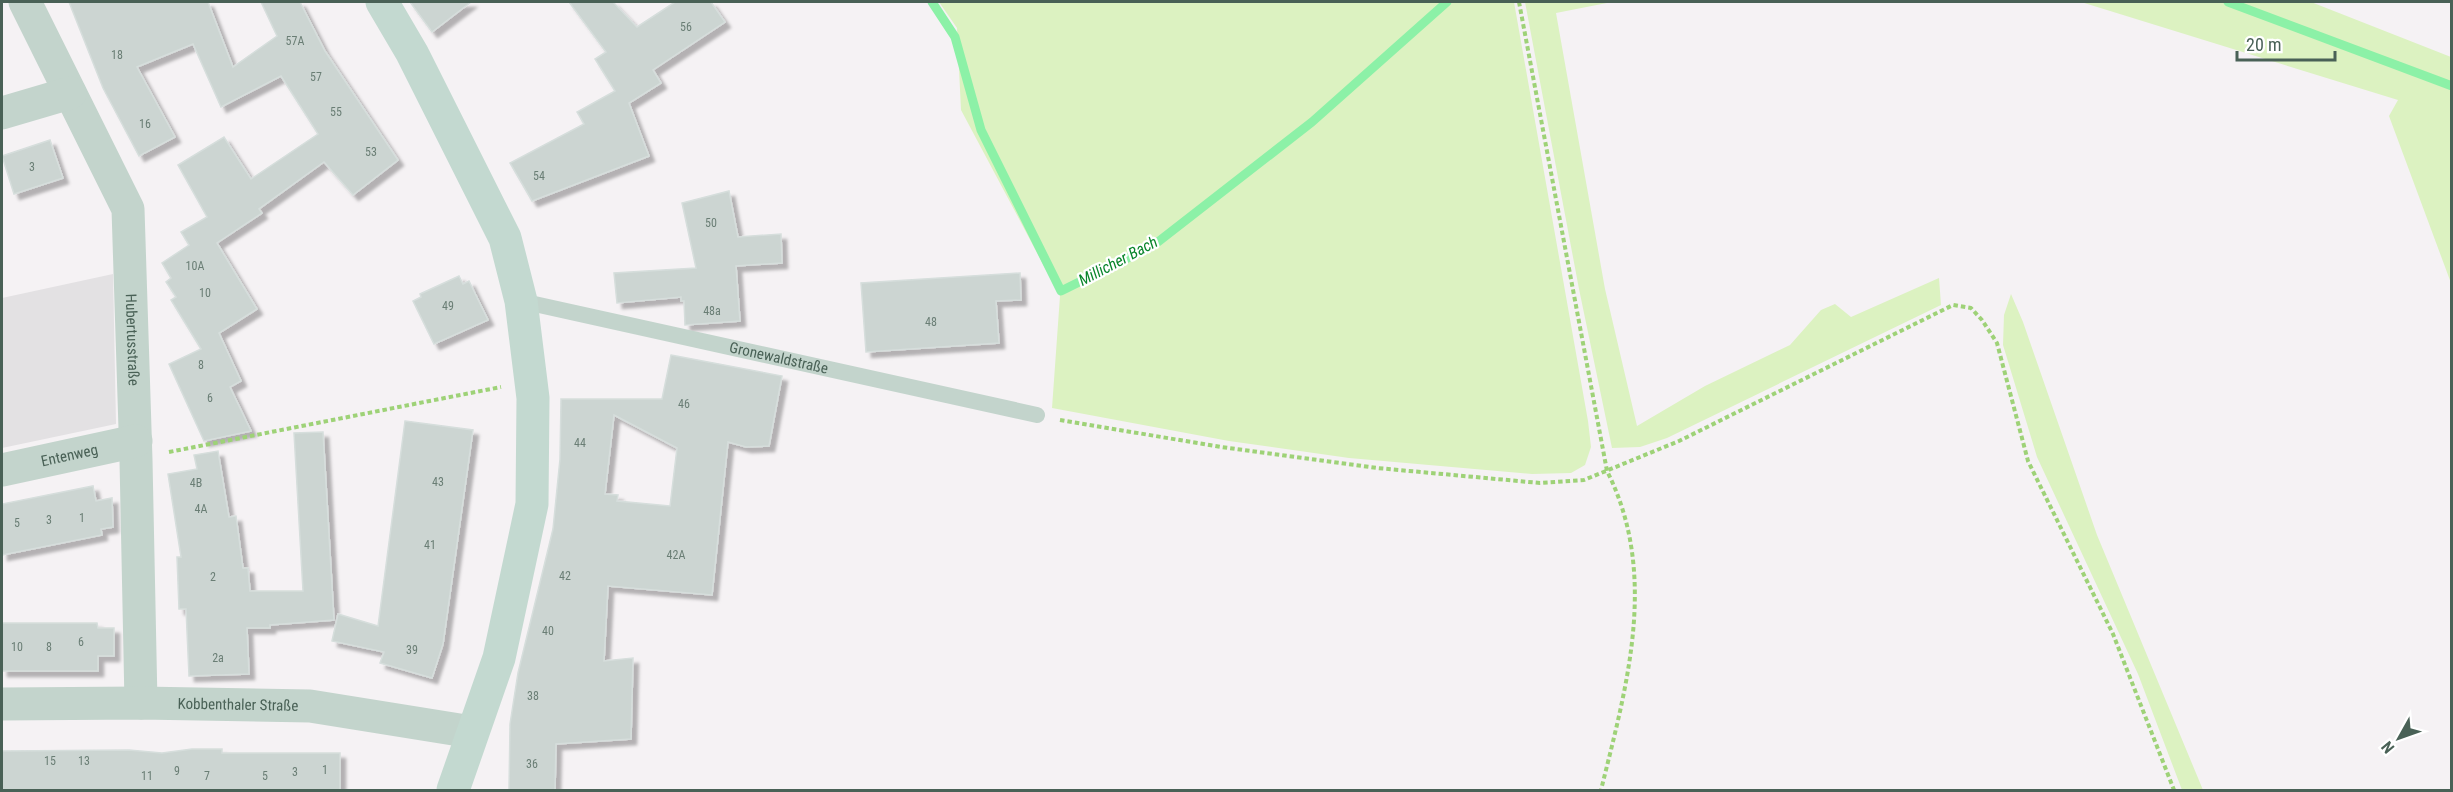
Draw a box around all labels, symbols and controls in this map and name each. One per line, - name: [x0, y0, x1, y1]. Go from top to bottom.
- house number: 56: [680, 20, 692, 34]
- scale bar: [2237, 24, 2334, 62]
- house number: 57A: [286, 34, 304, 48]
- text: 20 m: [2246, 34, 2281, 55]
- house number: 18: [111, 48, 123, 62]
- house number: 57: [310, 70, 322, 84]
- house number: 55: [330, 105, 342, 119]
- house number: 16: [139, 117, 151, 131]
- house number: 53: [365, 145, 377, 159]
- house number: 3: [29, 160, 35, 174]
- house number: 54: [533, 169, 545, 183]
- house number: 50: [705, 216, 717, 230]
- water label: Millicher Bach: [1075, 232, 1161, 290]
- house number: 10A: [186, 259, 204, 273]
- house number: 10: [199, 286, 211, 300]
- street label: Hubertusstraße: [122, 293, 143, 386]
- house number: 49: [442, 299, 454, 313]
- house number: 48a: [703, 304, 721, 318]
- house number: 48: [925, 315, 937, 329]
- street label: Gronewaldstraße: [728, 338, 830, 378]
- house number: 8: [198, 358, 204, 372]
- house number: 6: [207, 391, 213, 405]
- house number: 46: [678, 397, 690, 411]
- house number: 44: [574, 436, 586, 450]
- street label: Entenweg: [39, 441, 100, 470]
- house number: 43: [432, 475, 444, 489]
- house number: 4B: [190, 476, 202, 490]
- house number: 4A: [195, 502, 208, 516]
- house number: 1: [79, 511, 85, 525]
- house number: 3: [46, 513, 52, 527]
- house number: 5: [14, 516, 20, 530]
- house number: 41: [424, 538, 436, 552]
- house number: 42A: [667, 548, 685, 562]
- house number: 42: [559, 569, 571, 583]
- house number: 2: [210, 570, 216, 584]
- house number: 40: [542, 624, 554, 638]
- house number: 6: [78, 635, 84, 649]
- house number: 10: [11, 640, 23, 654]
- house number: 8: [46, 640, 52, 654]
- house number: 39: [406, 643, 418, 657]
- house number: 2a: [212, 651, 224, 665]
- house number: 38: [527, 689, 539, 703]
- street label: Kobbenthaler Straße: [178, 695, 298, 715]
- north arrow: [2369, 708, 2429, 768]
- text: N: [2377, 737, 2398, 757]
- house number: 15: [44, 754, 56, 768]
- house number: 13: [78, 754, 90, 768]
- house number: 36: [526, 757, 538, 771]
- house number: 1: [322, 763, 328, 777]
- house number: 9: [174, 764, 180, 778]
- house number: 3: [292, 765, 298, 779]
- house number: 11: [141, 769, 153, 783]
- house number: 7: [204, 769, 210, 783]
- house number: 5: [262, 769, 268, 783]

